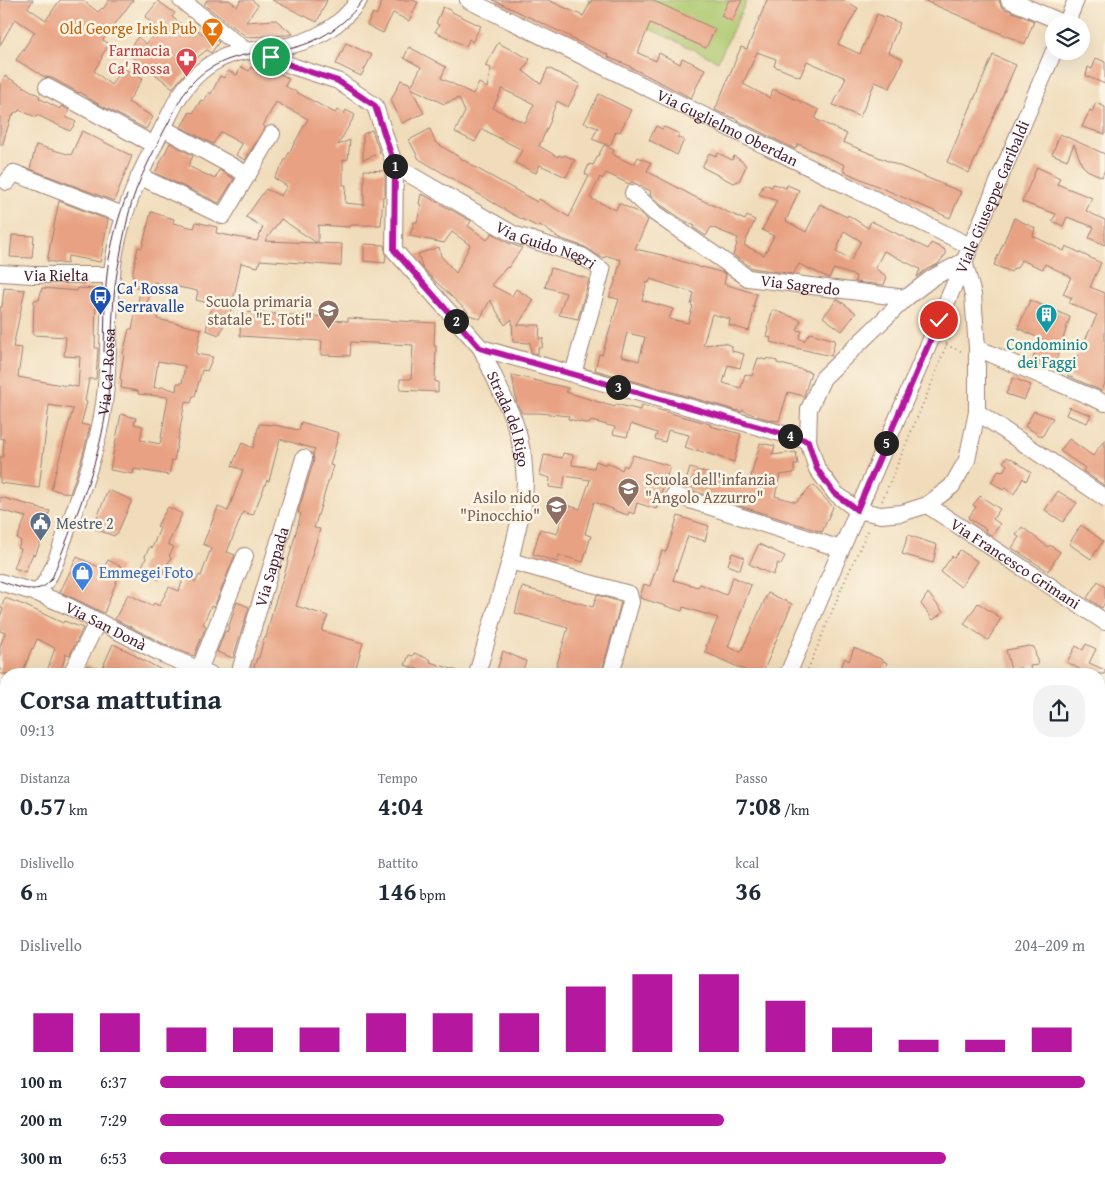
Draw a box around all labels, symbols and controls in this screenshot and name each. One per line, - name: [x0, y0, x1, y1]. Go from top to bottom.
- map controls: [1045, 15, 1090, 60]
- button: layers: [1045, 15, 1090, 60]
- place label: Old George Irish Pub: [60, 16, 197, 40]
- bar icon: Old George Irish Pub: [201, 16, 225, 47]
- pin: [250, 36, 292, 78]
- place label: Farmacia Ca' Rossa: [108, 38, 170, 80]
- icon: arrive: [257, 43, 285, 71]
- pharmacy icon: Farmacia Ca' Rossa: [174, 47, 198, 78]
- street label: Via Guglielmo Oberdan: [653, 82, 802, 172]
- street label: Viale Giuseppe Garibaldi: [948, 116, 1035, 277]
- pin: 1: [382, 154, 408, 178]
- text: 1: [392, 156, 399, 176]
- street label: Via Guido Negri: [491, 215, 602, 275]
- street label: Via Rielta: [23, 262, 89, 287]
- street label: Via Sagredo: [759, 268, 842, 302]
- place label: Ca' Rossa Serravalle: [117, 276, 184, 318]
- bus stop icon: Ca' Rossa Serravalle: [89, 285, 113, 316]
- place label: Scuola primaria statale "E. Toti": [206, 289, 312, 331]
- school or university icon: Scuola primaria statale "E. Toti": [316, 298, 340, 329]
- pin: [918, 299, 960, 341]
- building icon: Condominio dei Faggi: [1035, 303, 1059, 334]
- icon: check: [925, 306, 953, 334]
- pin: 2: [444, 308, 468, 334]
- text: 2: [453, 311, 460, 331]
- street label: Via Ca' Rossa: [90, 327, 121, 418]
- place label: Condominio dei Faggi: [1006, 332, 1088, 374]
- street label: Strada del Rigo: [481, 367, 536, 468]
- pin: 3: [606, 374, 630, 400]
- text: 3: [615, 377, 622, 397]
- pin: 4: [778, 424, 802, 448]
- text: 4: [787, 426, 794, 446]
- pin: 5: [874, 430, 898, 456]
- text: 5: [883, 433, 890, 453]
- place label: Scuola dell'infanzia "Angolo Azzurro": [645, 467, 776, 509]
- school or university icon: Scuola dell'infanzia "Angolo Azzurro": [617, 476, 641, 507]
- place label: Asilo nido "Pinocchio": [460, 485, 540, 527]
- school or university icon: Asilo nido "Pinocchio": [544, 494, 568, 525]
- public building icon: Mestre 2: [28, 511, 52, 542]
- place label: Mestre 2: [56, 511, 114, 535]
- street label: Via Francesco Grimani: [946, 512, 1086, 615]
- street label: Via Sappada: [248, 523, 295, 610]
- shop icon: Emmegei Foto: [71, 560, 95, 591]
- place label: Emmegei Foto: [99, 560, 193, 584]
- street label: Via San Donà: [61, 595, 151, 656]
- text: Corsa mattutina: [20, 678, 222, 719]
- button: share: [1033, 685, 1085, 737]
- text: 09:13: [20, 718, 55, 742]
- text: Distanza: [20, 768, 70, 788]
- text: Tempo: [378, 768, 418, 788]
- text: Passo: [735, 768, 768, 788]
- text: 0.57: [20, 788, 66, 824]
- text: 4:04: [378, 788, 424, 824]
- text: 7:08: [735, 788, 781, 824]
- text: km: [66, 800, 88, 820]
- text: /km: [781, 800, 810, 820]
- text: Dislivello: [20, 853, 74, 873]
- text: Battito: [378, 853, 418, 873]
- text: kcal: [735, 853, 759, 873]
- text: 6: [20, 873, 33, 909]
- text: 146: [378, 873, 417, 909]
- text: 36: [735, 873, 761, 909]
- text: m: [33, 885, 47, 905]
- text: bpm: [417, 885, 446, 905]
- text: Dislivello: [20, 933, 82, 957]
- text: 204–209 m: [1015, 933, 1085, 957]
- text: 100 m: [20, 1070, 62, 1094]
- text: 6:37: [100, 1070, 127, 1094]
- text: 200 m: [20, 1108, 62, 1132]
- text: 7:29: [100, 1108, 127, 1132]
- text: 300 m: [20, 1146, 62, 1170]
- text: 6:53: [100, 1146, 127, 1170]

